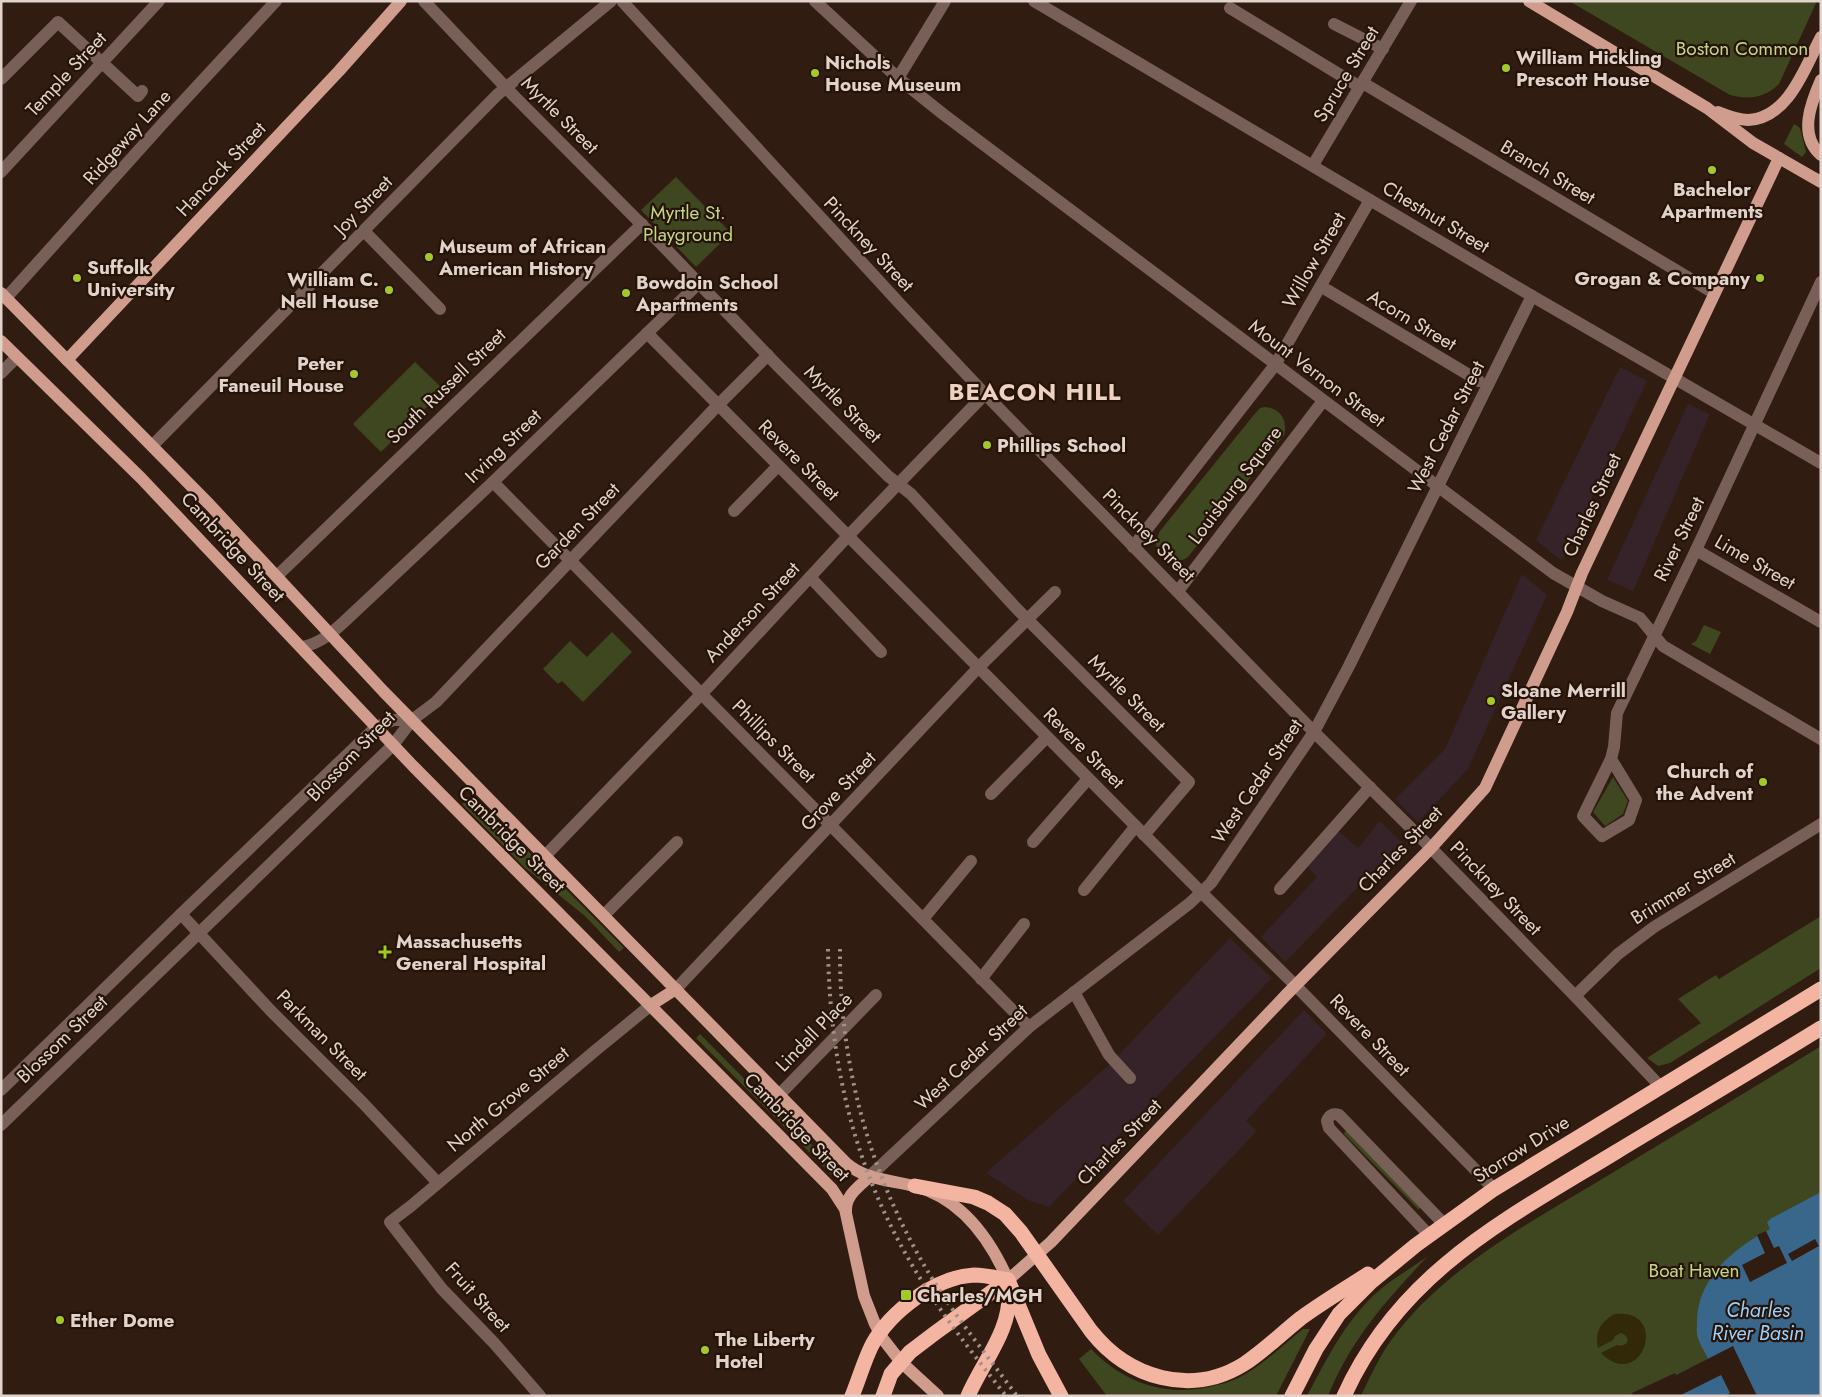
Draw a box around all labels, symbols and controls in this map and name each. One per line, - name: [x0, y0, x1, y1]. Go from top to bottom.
- street label: Spruce Street: [1307, 21, 1386, 127]
- street label: Temple Street: [19, 25, 113, 123]
- park label: Boston Common: [1676, 35, 1808, 62]
- place label: William Hickling Prescott House: [1516, 44, 1662, 93]
- place label: Nichols House Museum: [825, 49, 961, 98]
- marker: William Hickling Prescott House: [1500, 62, 1512, 74]
- marker: Nichols House Museum: [809, 67, 821, 79]
- street label: Myrtle Street: [515, 70, 605, 160]
- street label: Ridgeway Lane: [77, 83, 177, 191]
- street label: Hancock Street: [170, 115, 272, 222]
- street label: Branch Street: [1495, 133, 1601, 211]
- marker: Bachelor Apartments: [1706, 164, 1718, 176]
- street label: Joy Street: [325, 169, 399, 243]
- street label: Chestnut Street: [1377, 174, 1495, 260]
- place label: Bachelor Apartments: [1660, 176, 1763, 225]
- street label: Pinckney Street: [818, 190, 921, 298]
- park label: Myrtle St. Playground: [643, 199, 733, 248]
- street label: Willow Street: [1276, 207, 1353, 313]
- place label: Museum of African American History: [438, 233, 606, 282]
- marker: Museum of African American History: [423, 251, 435, 263]
- place label: Suffolk University: [87, 254, 176, 303]
- place label: Grogan & Company: [1575, 265, 1751, 292]
- place label: William C. Nell House: [280, 266, 379, 315]
- place label: Bowdoin School Apartments: [635, 269, 778, 318]
- marker: Suffolk University: [71, 272, 83, 284]
- marker: Grogan & Company: [1754, 272, 1766, 284]
- street label: Acorn Street: [1362, 283, 1462, 357]
- marker: William C. Nell House: [383, 284, 395, 296]
- marker: Bowdoin School Apartments: [620, 287, 632, 299]
- street label: Mount Vernon Street: [1243, 313, 1391, 434]
- street label: South Russell Street: [380, 322, 512, 450]
- place label: Peter Faneuil House: [218, 350, 344, 399]
- street label: West Cedar Street: [1401, 356, 1491, 498]
- street label: Myrtle Street: [798, 359, 888, 449]
- marker: Peter Faneuil House: [348, 368, 360, 380]
- district label: BEACON HILL: [949, 374, 1122, 409]
- street label: Irving Street: [459, 402, 548, 489]
- street label: Revere Street: [752, 413, 846, 507]
- street label: Louisburg Square: [1182, 420, 1288, 550]
- place label: Phillips School: [997, 432, 1126, 459]
- marker: Phillips School: [981, 439, 993, 451]
- street label: Charles Street: [1556, 448, 1628, 561]
- street label: Garden Street: [528, 476, 626, 576]
- street label: Pinckney Street: [1096, 482, 1202, 588]
- street label: Cambridge Street: [175, 486, 292, 608]
- street label: River Street: [1647, 492, 1711, 586]
- street label: Lime Street: [1710, 528, 1801, 596]
- street label: Anderson Street: [698, 555, 806, 668]
- street label: Myrtle Street: [1082, 648, 1172, 738]
- place label: Sloane Merrill Gallery: [1501, 677, 1626, 726]
- street label: Phillips Street: [726, 693, 822, 789]
- marker: Sloane Merrill Gallery: [1485, 695, 1497, 707]
- street label: Revere Street: [1037, 701, 1131, 795]
- street label: Blossom Street: [301, 704, 402, 807]
- street label: West Cedar Street: [1205, 713, 1309, 849]
- street label: Grove Street: [794, 745, 882, 837]
- place label: Church of the Advent: [1656, 758, 1754, 807]
- marker: Church of the Advent: [1757, 776, 1769, 788]
- street label: Cambridge Street: [452, 779, 572, 899]
- street label: Charles Street: [1352, 799, 1449, 898]
- street label: Pinckney Street: [1444, 835, 1548, 941]
- street label: Brimmer Street: [1625, 845, 1741, 931]
- place label: Massachusetts General Hospital: [396, 928, 546, 977]
- marker: Massachusetts General Hospital: [378, 945, 392, 959]
- street label: Parkman Street: [270, 983, 374, 1087]
- street label: Lindall Place: [769, 986, 859, 1078]
- street label: Blossom Street: [11, 988, 114, 1089]
- street label: Revere Street: [1324, 988, 1417, 1082]
- street label: West Cedar Street: [909, 997, 1034, 1116]
- street label: North Grove Street: [441, 1040, 575, 1158]
- street label: Cambridge Street: [738, 1067, 856, 1188]
- street label: Charles Street: [1071, 1092, 1168, 1191]
- street label: Storrow Drive: [1468, 1109, 1575, 1189]
- street label: Fruit Street: [439, 1256, 517, 1338]
- park label: Boat Haven: [1649, 1257, 1739, 1284]
- place label: Charles/MGH: [917, 1282, 1043, 1309]
- marker: Charles/MGH: [899, 1288, 913, 1302]
- water label: Charles River Basin: [1712, 1296, 1804, 1348]
- place label: Ether Dome: [70, 1307, 174, 1334]
- marker: Ether Dome: [54, 1314, 66, 1326]
- place label: The Liberty Hotel: [715, 1326, 816, 1375]
- marker: The Liberty Hotel: [699, 1344, 711, 1356]

